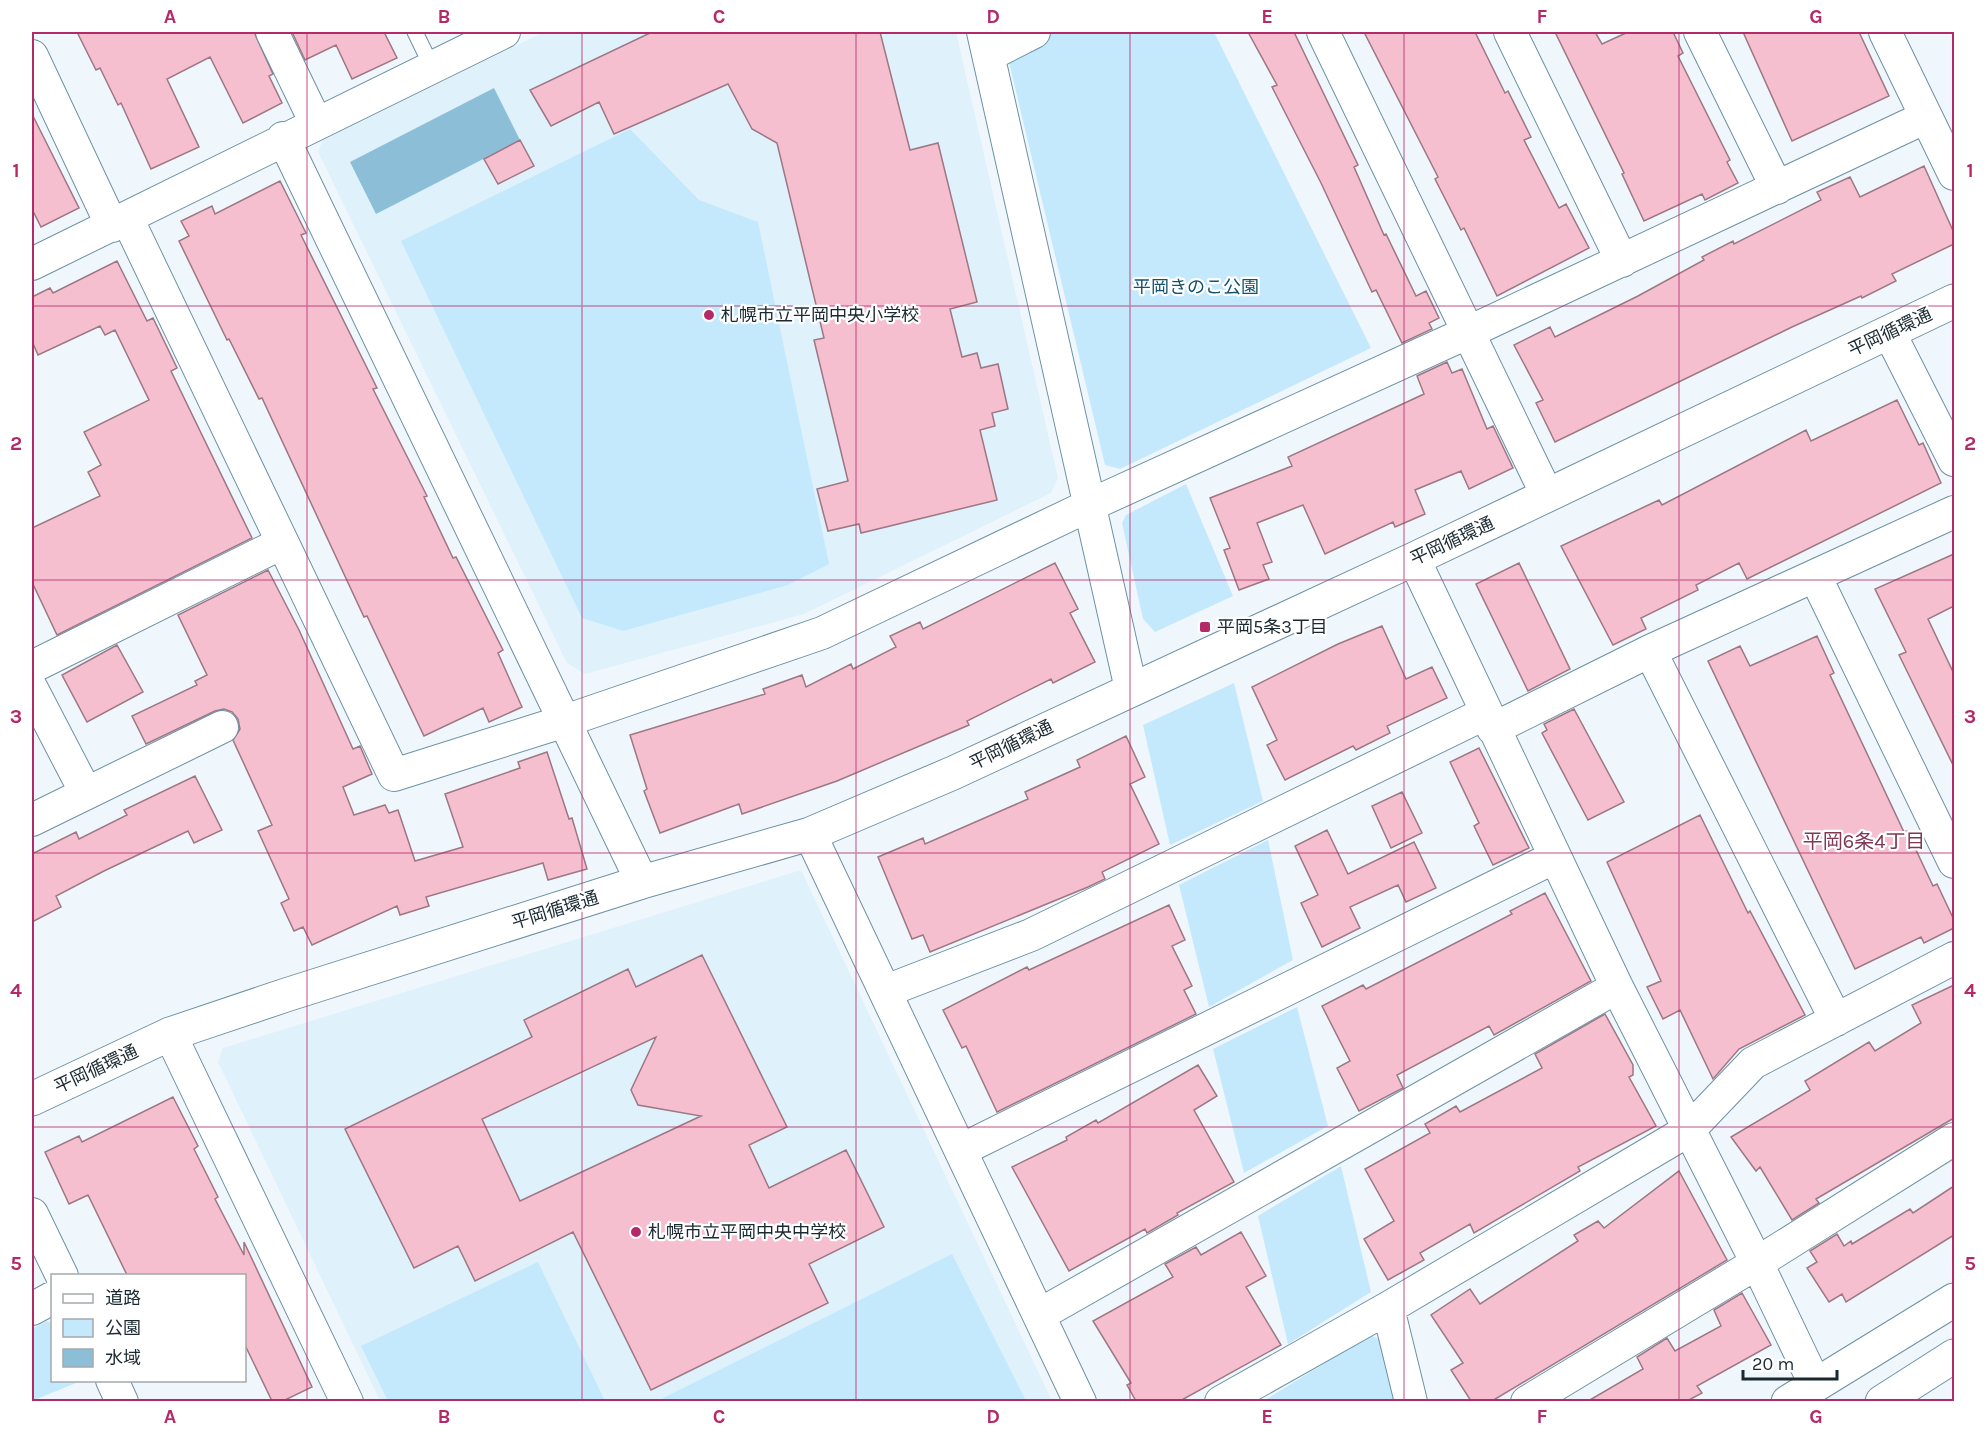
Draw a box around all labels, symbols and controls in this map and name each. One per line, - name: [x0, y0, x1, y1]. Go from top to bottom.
- text: A: [164, 5, 177, 28]
- text: B: [438, 5, 450, 28]
- text: C: [713, 5, 725, 28]
- text: D: [986, 5, 1000, 28]
- text: E: [1261, 5, 1273, 28]
- text: F: [1537, 5, 1548, 28]
- text: G: [1809, 5, 1823, 28]
- text: 1: [12, 159, 20, 182]
- text: 1: [1966, 159, 1974, 182]
- park label: 平岡きのこ公園: [1133, 276, 1259, 298]
- street label: 平岡循環通: [1845, 303, 1935, 361]
- place label: 札幌市立平岡中央小学校: [721, 304, 919, 326]
- marker: 札幌市立平岡中央小学校: [702, 308, 716, 322]
- text: 2: [10, 432, 22, 455]
- text: 2: [1964, 432, 1976, 455]
- street label: 平岡循環通: [1407, 512, 1497, 570]
- place label: 平岡5条3丁目: [1217, 616, 1328, 638]
- marker: 平岡5条3丁目: [1198, 620, 1212, 634]
- text: 3: [10, 705, 22, 728]
- text: 3: [1964, 705, 1976, 728]
- street label: 平岡循環通: [966, 715, 1056, 775]
- district label: 平岡6条4丁目: [1803, 830, 1925, 853]
- street label: 平岡循環通: [509, 886, 601, 934]
- text: 4: [10, 979, 22, 1002]
- text: 4: [1964, 979, 1976, 1002]
- street label: 平岡循環通: [51, 1040, 141, 1098]
- place label: 札幌市立平岡中央中学校: [648, 1221, 846, 1243]
- marker: 札幌市立平岡中央中学校: [629, 1225, 643, 1239]
- text: 5: [10, 1252, 22, 1275]
- text: 5: [1964, 1252, 1976, 1275]
- legend: [51, 1274, 246, 1382]
- text: 道路: [105, 1287, 141, 1309]
- text: 公園: [105, 1317, 141, 1339]
- scale bar: [1743, 1343, 1838, 1381]
- text: 水域: [105, 1347, 141, 1369]
- text: 20 m: [1752, 1353, 1794, 1375]
- text: A: [164, 1405, 177, 1428]
- text: B: [438, 1405, 450, 1428]
- text: C: [713, 1405, 725, 1428]
- text: D: [986, 1405, 1000, 1428]
- text: E: [1261, 1405, 1273, 1428]
- text: F: [1537, 1405, 1548, 1428]
- text: G: [1809, 1405, 1823, 1428]

